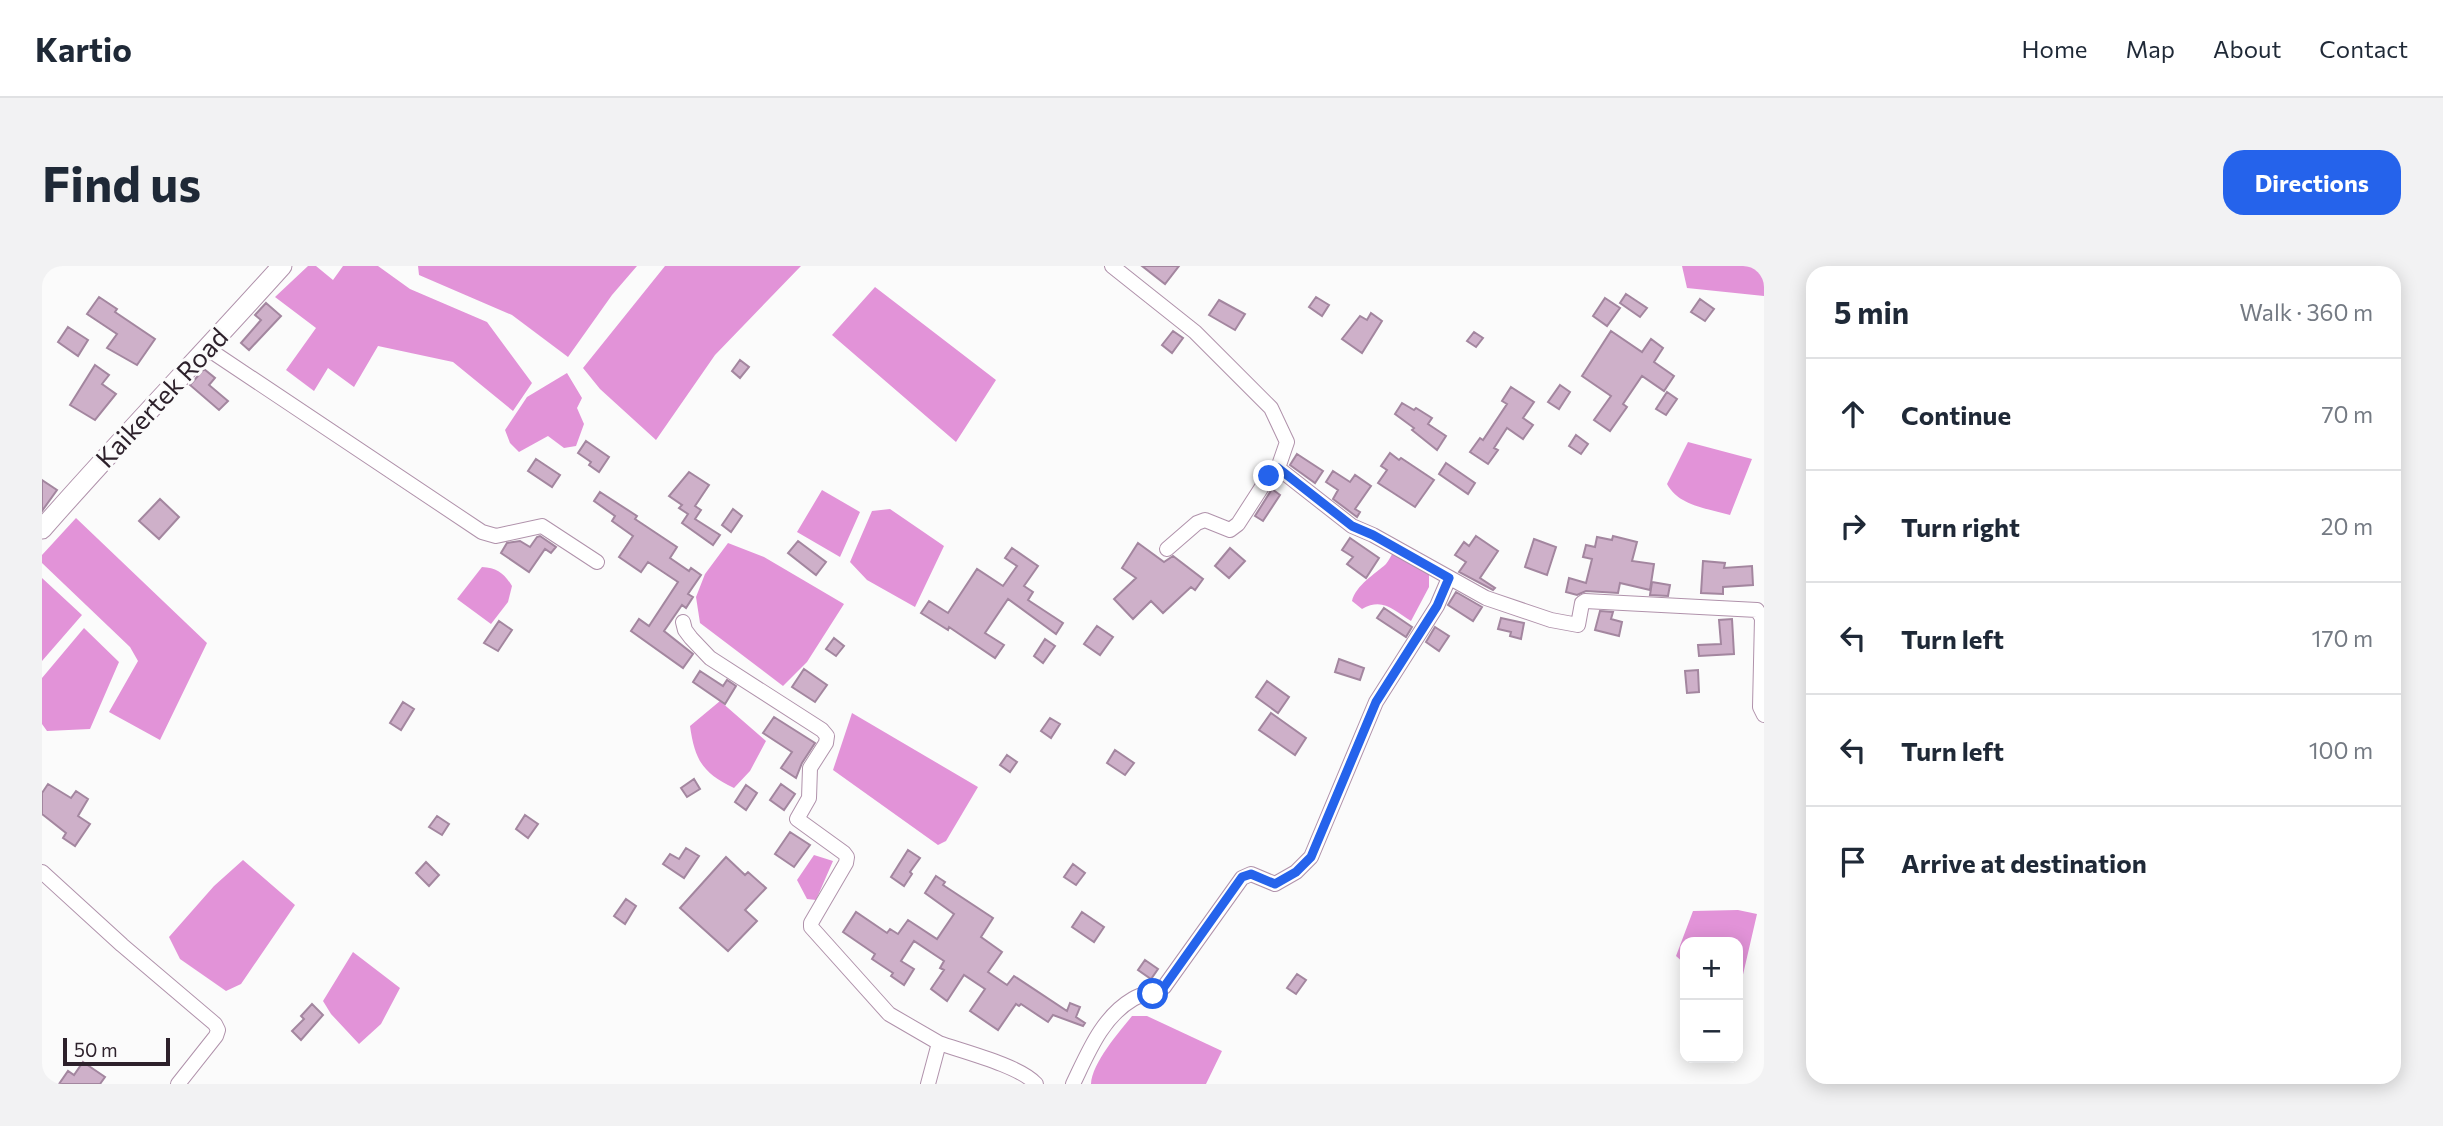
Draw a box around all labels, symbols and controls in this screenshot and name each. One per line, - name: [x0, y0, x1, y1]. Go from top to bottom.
- text: Kartio: [35, 28, 132, 69]
- text: Home: [2022, 34, 2088, 63]
- text: Map: [2126, 34, 2175, 63]
- text: About: [2213, 34, 2281, 63]
- text: Contact: [2319, 34, 2408, 63]
- button: Directions: [2223, 150, 2401, 215]
- text: Find us: [42, 152, 201, 212]
- text: 5 min: [1834, 293, 1909, 330]
- text: Walk · 360 m: [2240, 298, 2373, 326]
- street label: Kaikertek Road: [88, 321, 233, 473]
- icon: ahead: [1834, 395, 1872, 433]
- text: Continue: [1901, 399, 2011, 430]
- text: 70 m: [2321, 400, 2373, 428]
- route end: [1253, 460, 1284, 491]
- icon: right: [1834, 507, 1872, 545]
- text: Turn right: [1901, 511, 2020, 542]
- text: 20 m: [2321, 512, 2373, 540]
- icon: left: [1834, 619, 1872, 657]
- text: Turn left: [1901, 623, 2004, 654]
- text: 170 m: [2312, 624, 2373, 652]
- icon: left: [1834, 731, 1872, 769]
- text: Turn left: [1901, 735, 2004, 766]
- text: 100 m: [2309, 736, 2373, 764]
- icon: arrive: [1834, 843, 1872, 881]
- text: Arrive at destination: [1901, 847, 2147, 878]
- map controls: [1680, 937, 1743, 1063]
- button: +: [1680, 937, 1743, 1000]
- route start: [1137, 978, 1168, 1009]
- button: −: [1680, 1000, 1743, 1063]
- scale bar: [63, 1035, 170, 1067]
- text: 50 m: [74, 1038, 118, 1061]

